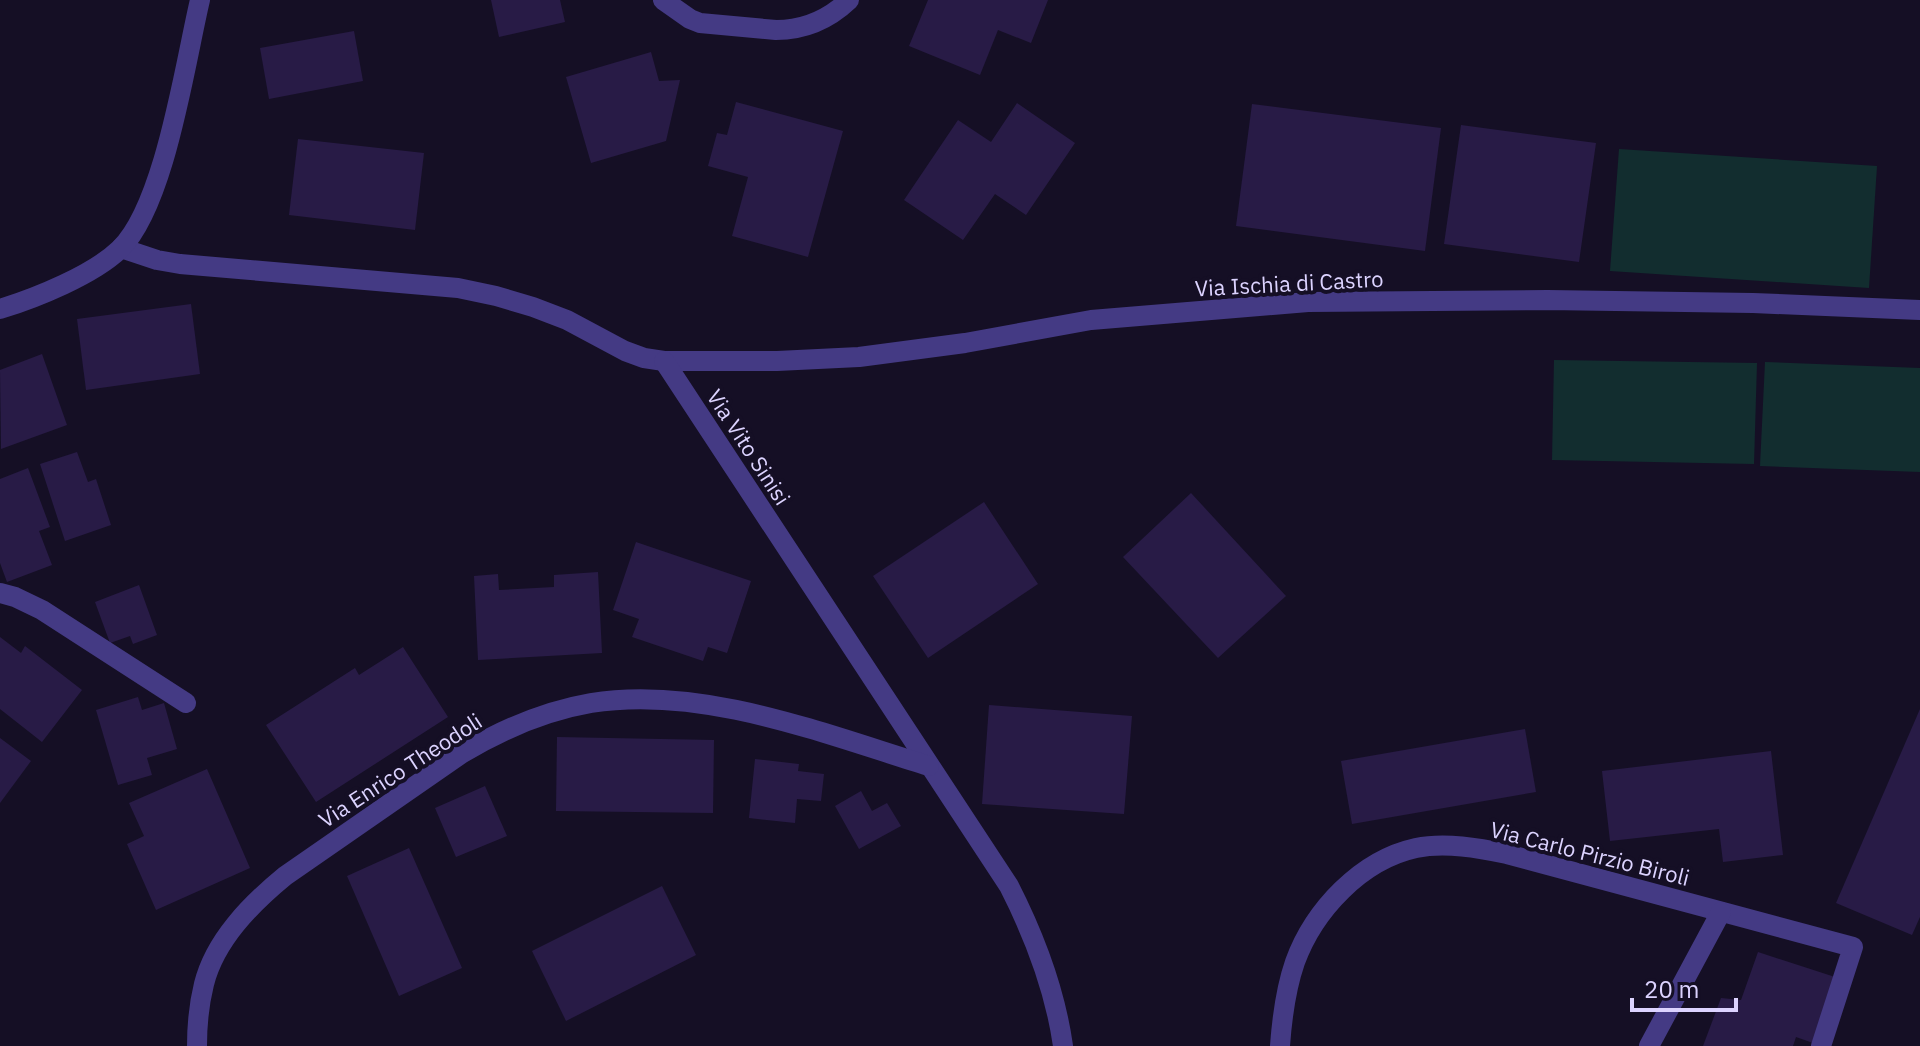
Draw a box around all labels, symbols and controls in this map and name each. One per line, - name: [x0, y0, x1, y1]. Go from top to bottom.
- street label: Via Ischia di Castro: [1194, 264, 1384, 302]
- street label: Via Vito Sinisi: [701, 384, 797, 510]
- street label: Via Enrico Theodoli: [313, 706, 487, 834]
- street label: Via Carlo Pirzio Biroli: [1487, 814, 1693, 892]
- scale bar: [1632, 962, 1736, 1012]
- text: 20 m: [1644, 973, 1699, 1005]

